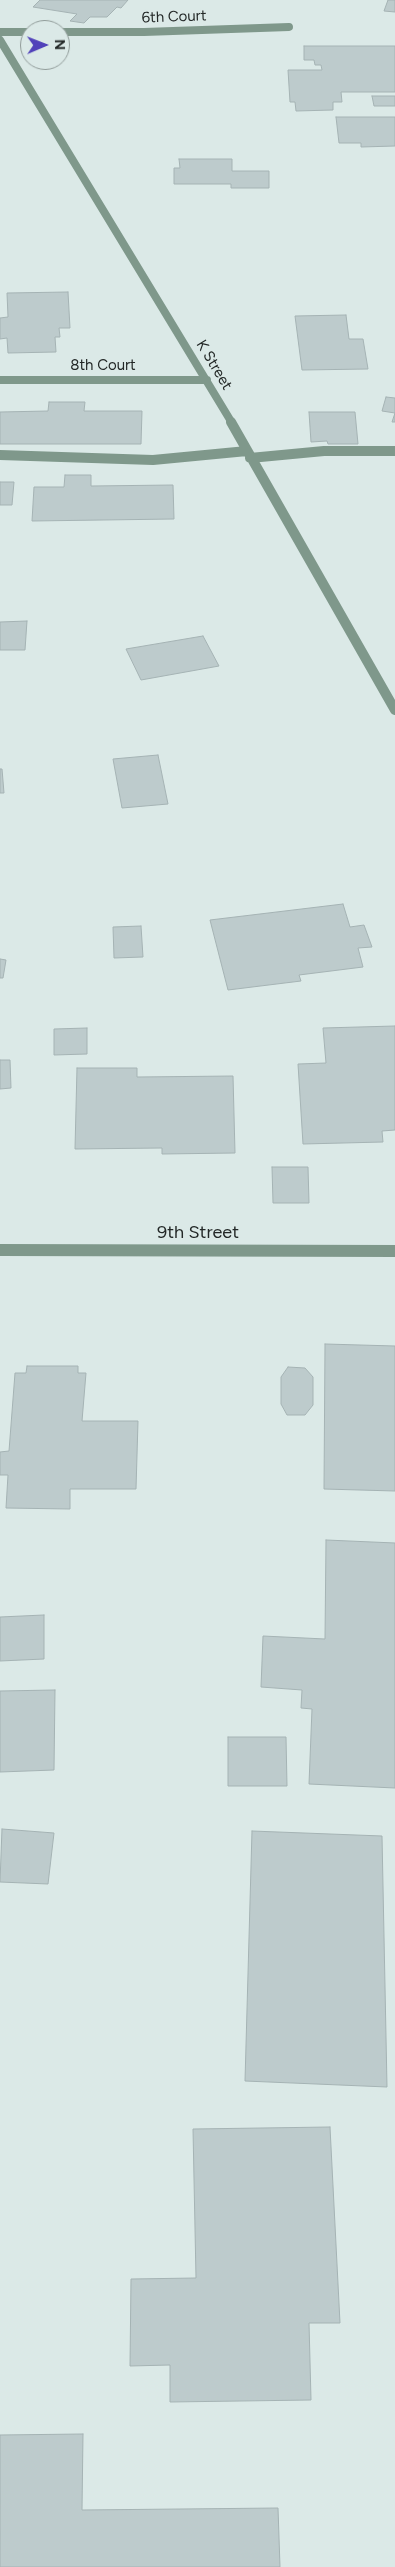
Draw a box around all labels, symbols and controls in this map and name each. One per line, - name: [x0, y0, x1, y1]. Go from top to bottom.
- street label: 6th Court: [141, 7, 207, 27]
- north arrow: [20, 20, 70, 70]
- text: N: [51, 39, 68, 50]
- street label: K Street: [192, 337, 236, 393]
- street label: 8th Court: [70, 357, 136, 375]
- street label: 9th Street: [157, 1222, 239, 1244]

